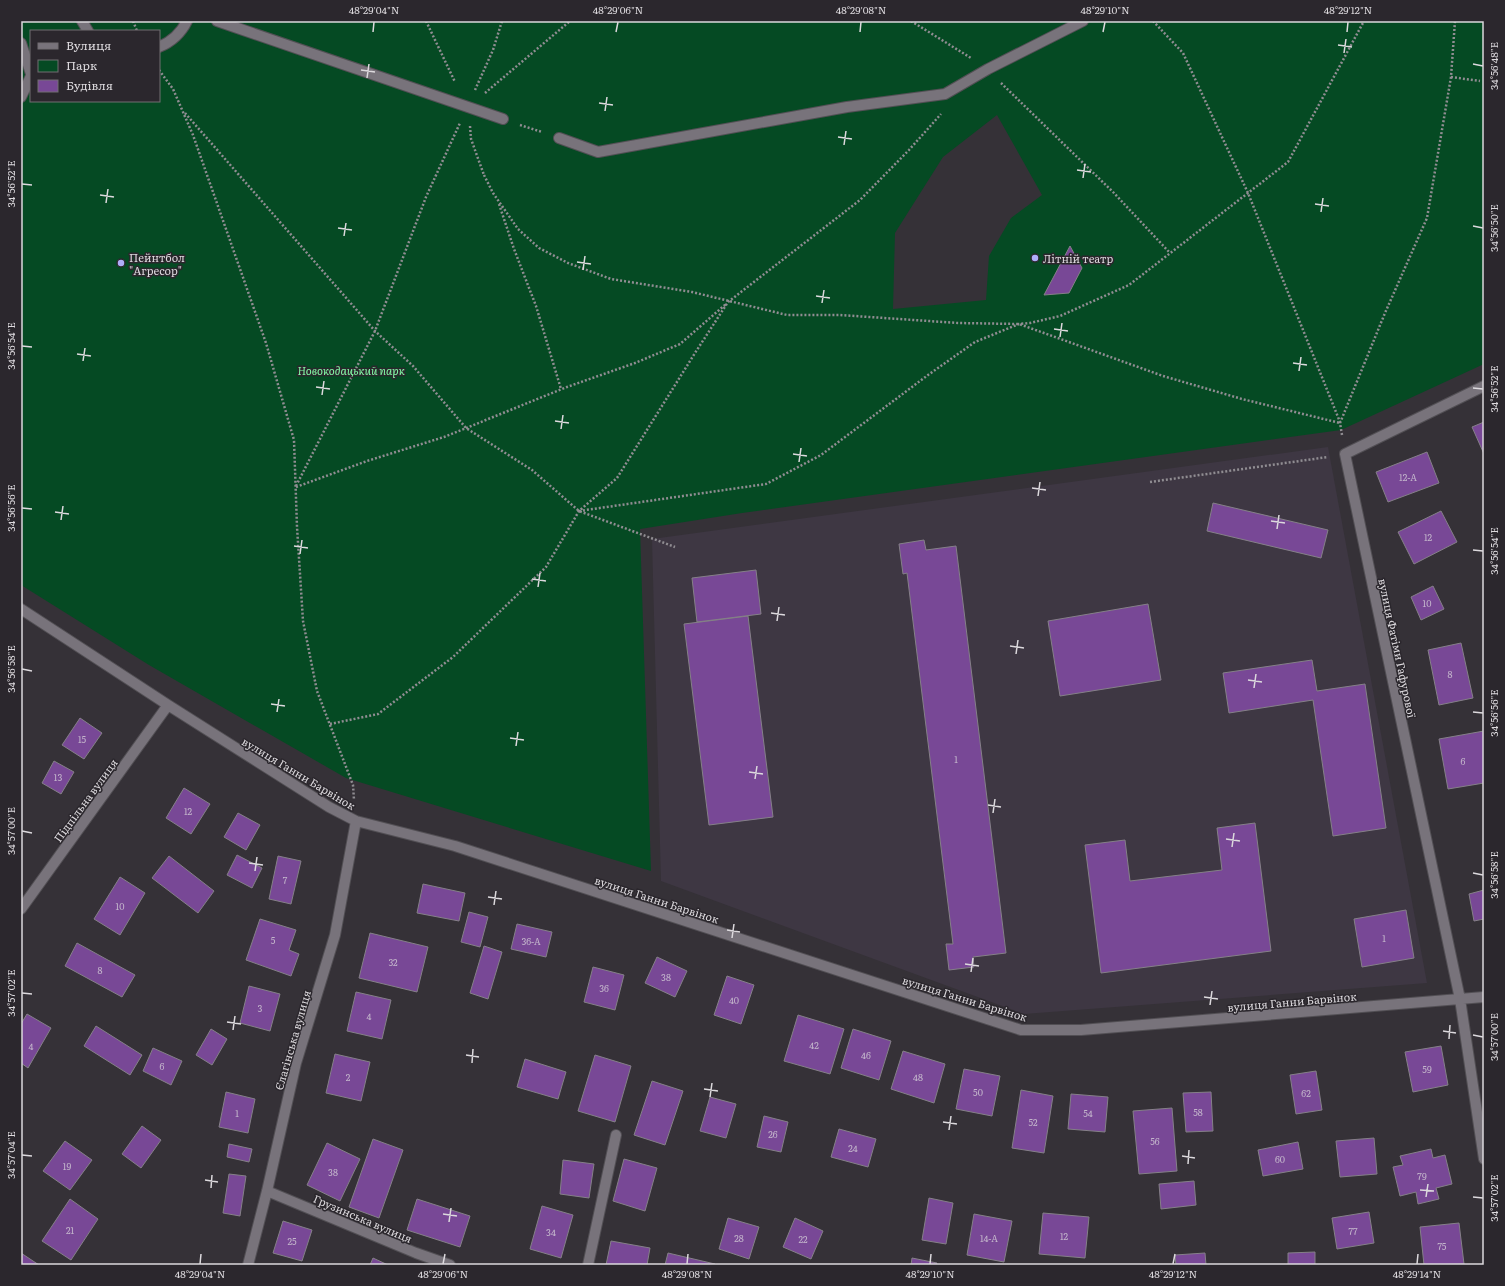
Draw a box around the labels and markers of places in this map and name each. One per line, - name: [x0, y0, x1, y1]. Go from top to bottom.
- place label: Пейнтбол "Агресор": [129, 249, 185, 278]
- place label: Лiтнiй театр: [1043, 250, 1114, 266]
- marker: Лiтнiй театр: [1030, 253, 1040, 263]
- marker: Пейнтбол "Агресор": [116, 258, 126, 268]

